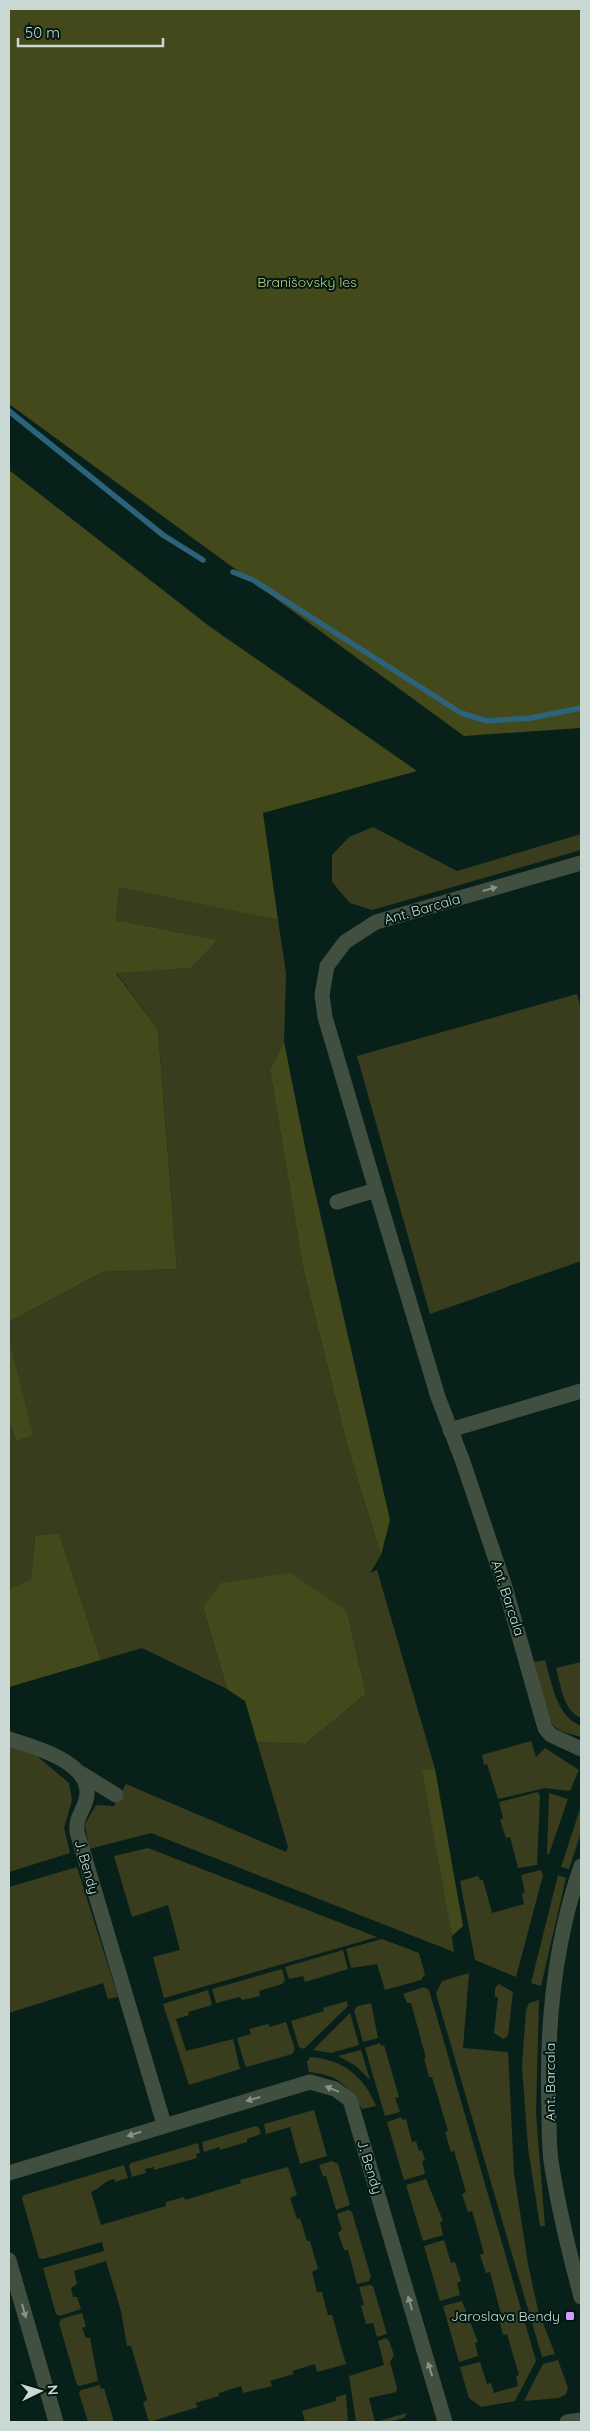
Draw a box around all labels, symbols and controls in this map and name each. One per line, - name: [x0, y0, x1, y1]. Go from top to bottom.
- scale bar: [18, 15, 162, 47]
- text: 50 m: [25, 23, 60, 42]
- park label: Branišovský les: [257, 273, 357, 291]
- one-way arrow: [483, 885, 498, 893]
- street label: Ant. Barcala: [382, 890, 462, 928]
- street label: Ant. Barcala: [487, 1558, 529, 1638]
- street label: J. Bendy: [71, 1838, 103, 1896]
- street label: Ant. Barcala: [541, 2043, 559, 2121]
- one-way arrow: [325, 2085, 339, 2093]
- one-way arrow: [245, 2095, 260, 2103]
- one-way arrow: [126, 2130, 141, 2138]
- street label: J. Bendy: [353, 2138, 387, 2196]
- one-way arrow: [406, 2296, 414, 2311]
- one-way arrow: [20, 2304, 28, 2319]
- place label: Jaroslava Bendy: [451, 2307, 560, 2325]
- marker: Jaroslava Bendy: [564, 2310, 576, 2322]
- one-way arrow: [425, 2362, 433, 2377]
- north arrow: [15, 2366, 65, 2416]
- text: N: [44, 2384, 62, 2396]

